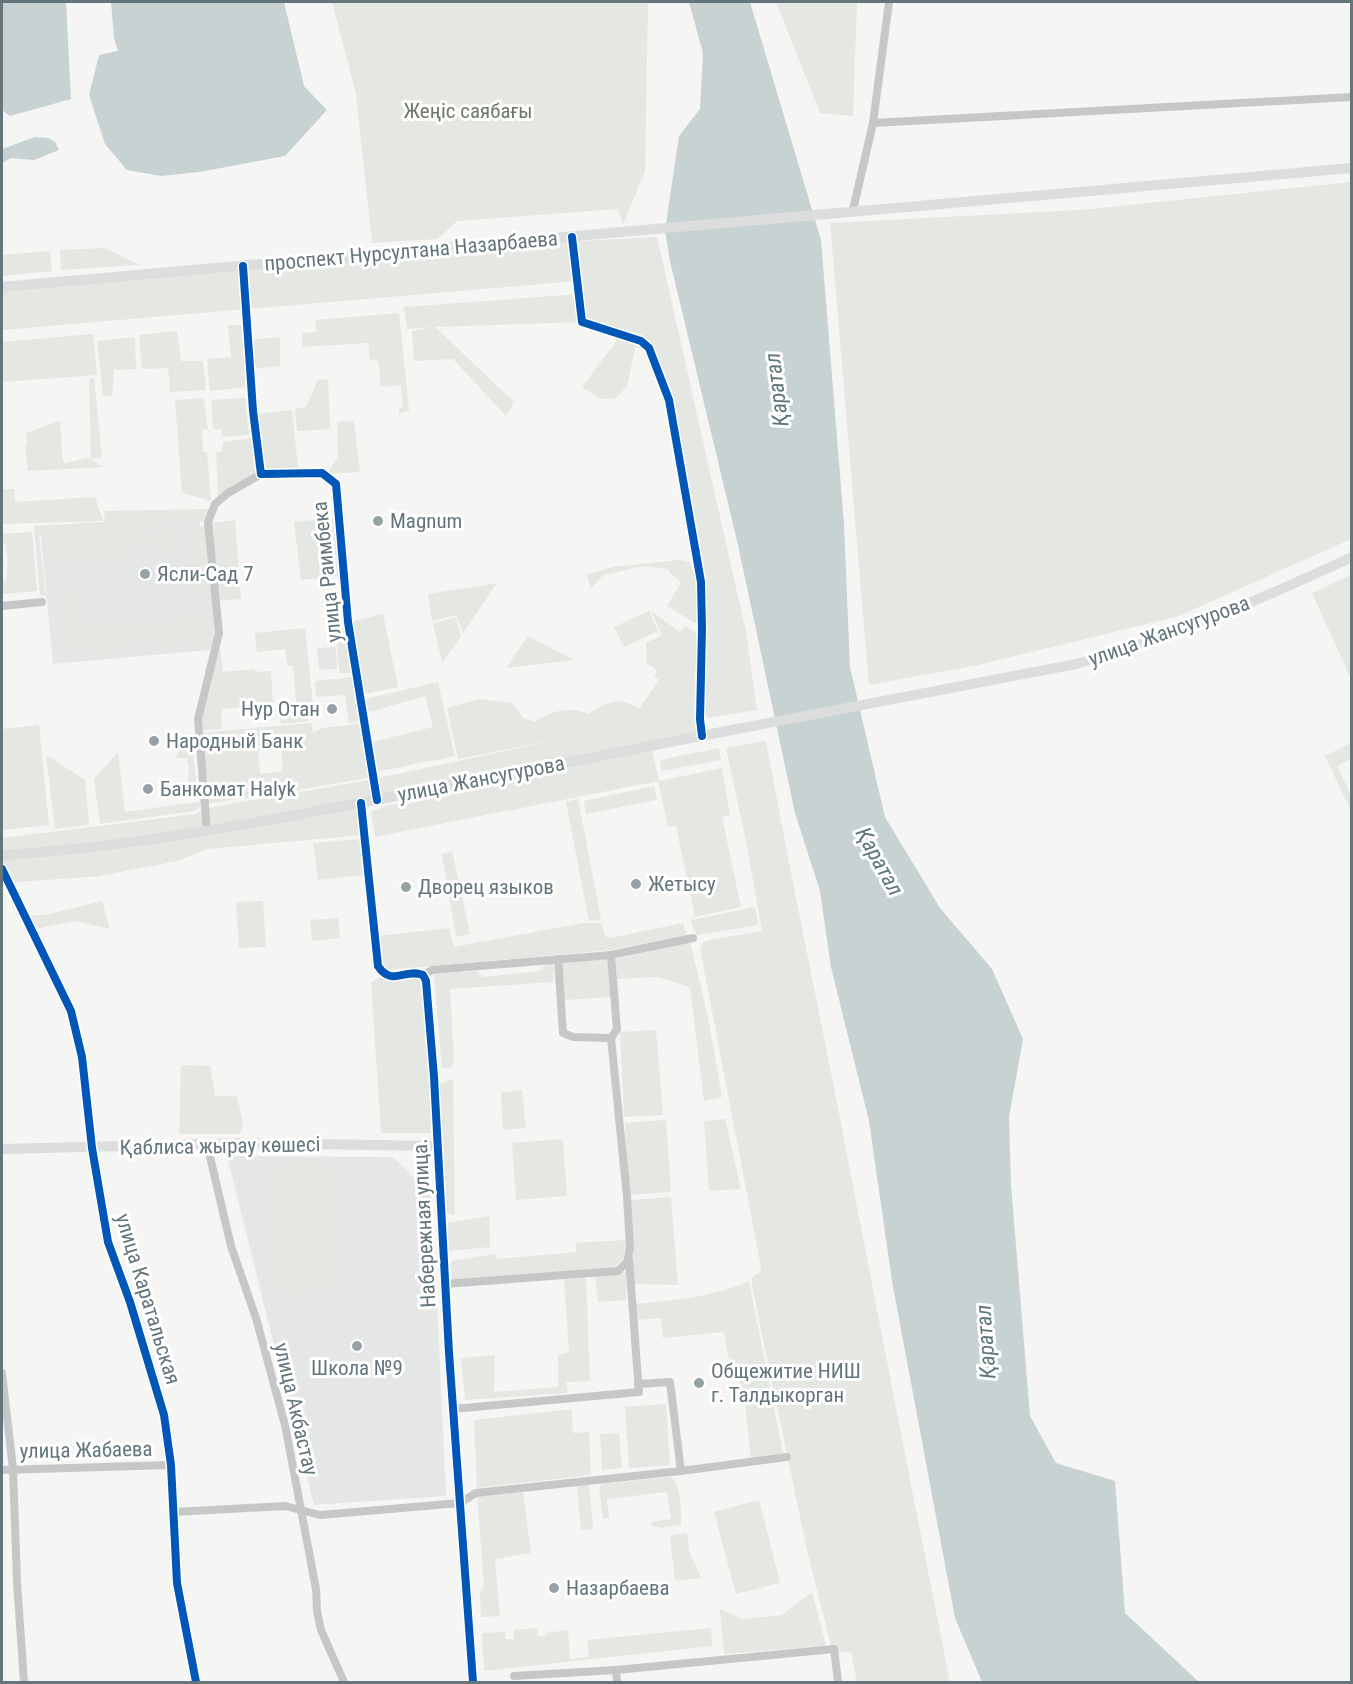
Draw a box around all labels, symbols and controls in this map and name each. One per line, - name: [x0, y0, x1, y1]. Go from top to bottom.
- park label: Жеңіс саябағы: [403, 99, 533, 123]
- street label: проспект Нурсултана Назарбаева: [263, 226, 559, 276]
- water label: Қаратал: [760, 352, 793, 428]
- street label: улица Раимбека: [308, 500, 346, 644]
- place label: Magnum: [390, 509, 462, 533]
- marker: Magnum: [371, 514, 385, 528]
- place label: Ясли-Сад 7: [157, 562, 254, 586]
- marker: Ясли-Сад 7: [138, 567, 152, 581]
- street label: улица Жансугурова: [1085, 591, 1253, 671]
- place label: Нур Отан: [241, 697, 320, 721]
- marker: Нур Отан: [325, 702, 339, 716]
- place label: Народный Банк: [166, 729, 303, 753]
- marker: Народный Банк: [147, 734, 161, 748]
- street label: улица Жансугурова: [396, 751, 566, 807]
- place label: Банкомат Halyk: [160, 777, 297, 801]
- marker: Банкомат Halyk: [141, 782, 155, 796]
- water label: Қаратал: [851, 823, 909, 900]
- place label: Жетысу: [648, 872, 716, 896]
- place label: Дворец языков: [418, 875, 554, 899]
- marker: Жетысу: [629, 877, 643, 891]
- marker: Дворец языков: [399, 880, 413, 894]
- street label: Қаблиса жырау көшесі: [119, 1132, 321, 1160]
- street label: Набережная улица.: [408, 1138, 440, 1308]
- street label: улица Каратальская: [111, 1211, 185, 1387]
- water label: Қаратал: [970, 1304, 1001, 1380]
- marker: Школа №9: [350, 1339, 364, 1353]
- street label: улица Акбастау: [269, 1340, 323, 1478]
- place label: Школа №9: [311, 1356, 403, 1380]
- place label: Общежитие НИШ г. Талдыкорган: [711, 1359, 861, 1407]
- marker: Общежитие НИШ г. Талдыкорган: [692, 1376, 706, 1390]
- street label: улица Жабаева: [19, 1437, 153, 1463]
- place label: Назарбаева: [566, 1576, 670, 1600]
- marker: Назарбаева: [547, 1581, 561, 1595]

